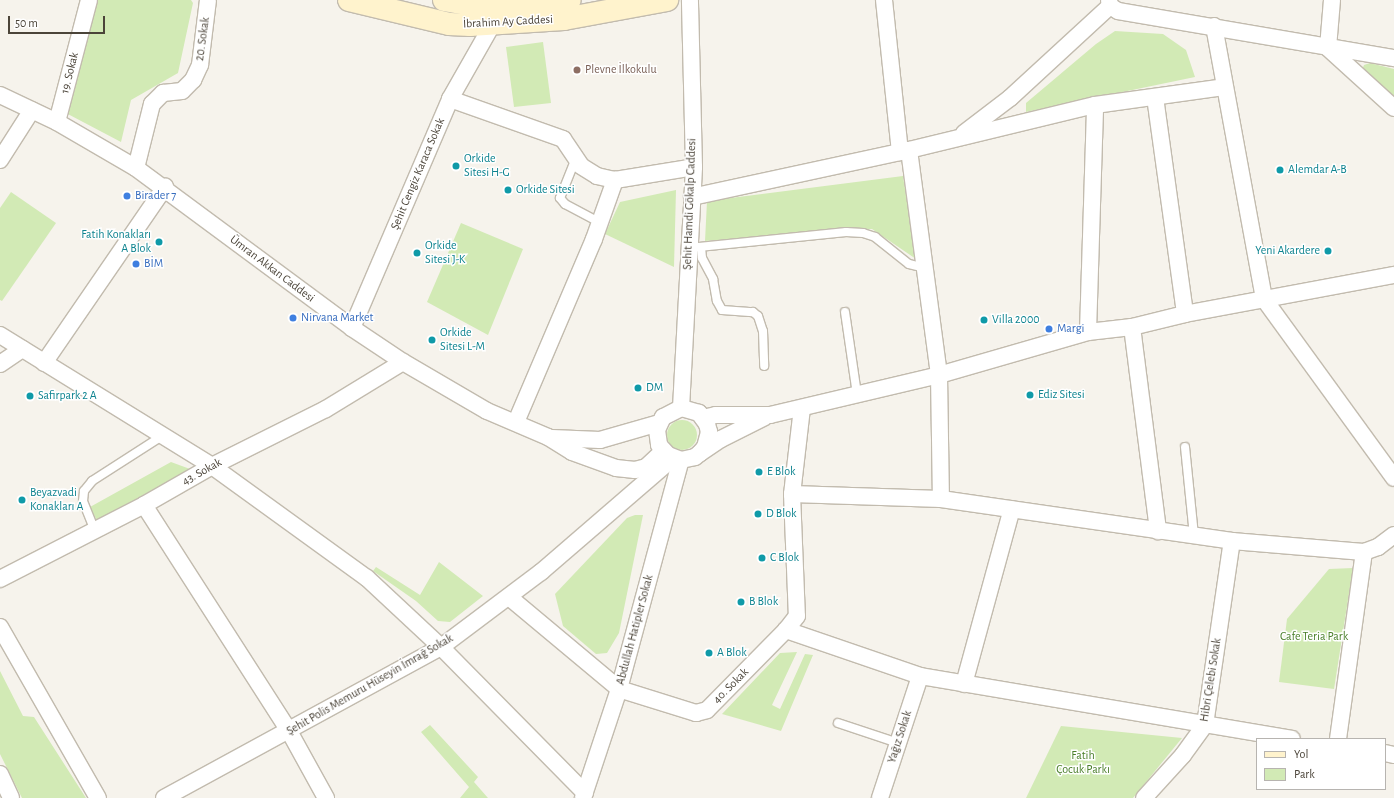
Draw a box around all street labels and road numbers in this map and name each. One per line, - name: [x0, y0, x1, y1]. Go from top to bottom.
- street label: İbrahim Ay Caddesi: [463, 12, 553, 32]
- street label: 20. Sokak: [193, 16, 213, 62]
- street label: 19. Sokak: [58, 51, 82, 95]
- street label: Şehit Cengiz Karaca Sokak: [388, 116, 448, 232]
- street label: Şehit Hamdi Gökalp Caddesi: [681, 138, 699, 270]
- street label: Ümran Akkan Caddesi: [227, 232, 317, 306]
- street label: 43. Sokak: [180, 455, 224, 489]
- street label: Abdullah Hatipler Sokak: [613, 573, 657, 687]
- street label: Şehit Polis Memuru Hüseyin İmrağ Sokak: [284, 631, 456, 739]
- street label: Hibri Çelebi Sokak: [1197, 637, 1225, 723]
- street label: 40. Sokak: [710, 665, 752, 707]
- street label: Yağız Sokak: [885, 709, 915, 765]

